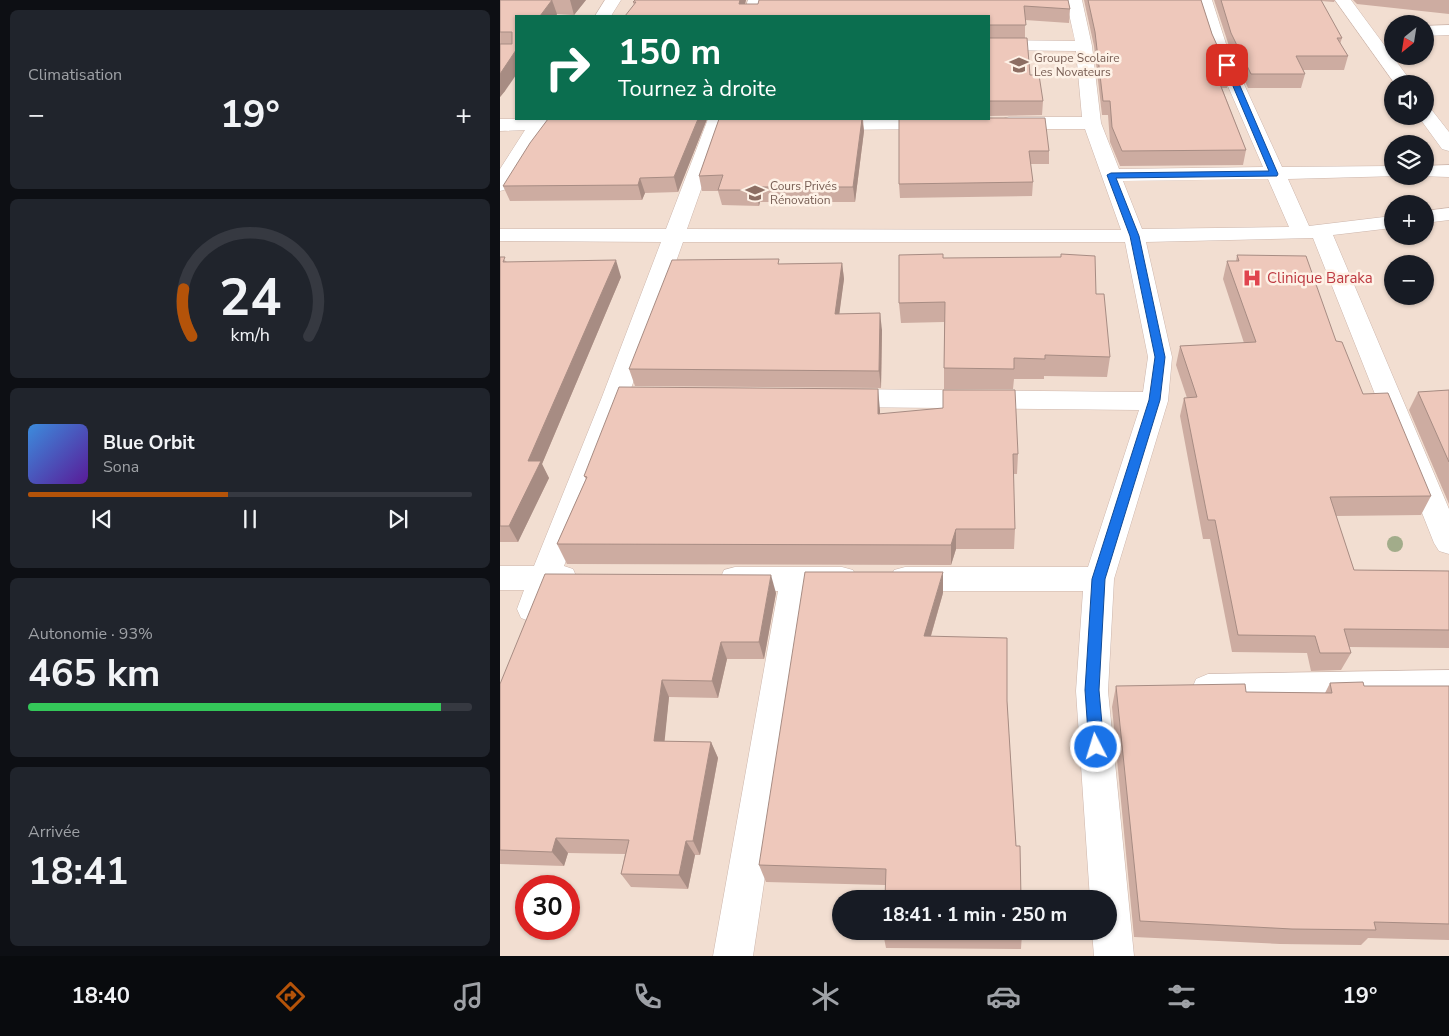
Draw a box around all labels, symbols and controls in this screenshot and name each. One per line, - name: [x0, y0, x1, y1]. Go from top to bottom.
- north arrow: [1384, 15, 1434, 65]
- map controls: [1384, 15, 1434, 305]
- text: 150 m: [618, 29, 721, 76]
- icon: right: [535, 35, 600, 100]
- pin: [1206, 44, 1248, 86]
- place label: Groupe Scolaire Les Novateurs: [1034, 50, 1120, 80]
- icon: arrive: [1213, 51, 1241, 79]
- school or university icon: Groupe Scolaire Les Novateurs: [1008, 54, 1030, 76]
- text: Climatisation: [28, 64, 122, 86]
- text: Tournez à droite: [618, 74, 777, 104]
- button: sound: [1384, 75, 1434, 125]
- text: 19°: [220, 89, 280, 140]
- text: −: [28, 96, 45, 134]
- text: +: [455, 96, 472, 134]
- button: layers: [1384, 135, 1434, 185]
- place label: Cours Privés Rénovation: [770, 178, 837, 208]
- school or university icon: Cours Privés Rénovation: [744, 182, 766, 204]
- button: +: [1384, 195, 1434, 245]
- button: −: [1384, 255, 1434, 305]
- text: 24: [219, 262, 281, 333]
- hospital icon: Clinique Baraka: [1241, 267, 1263, 289]
- place label: Clinique Baraka: [1267, 268, 1373, 288]
- text: km/h: [230, 323, 270, 347]
- text: Blue Orbit: [103, 430, 194, 456]
- text: Sona: [103, 456, 139, 478]
- icon: previous: [88, 505, 116, 533]
- icon: pause: [236, 505, 264, 533]
- icon: next: [384, 505, 412, 533]
- text: Autonomie · 93%: [28, 623, 153, 645]
- text: 465 km: [28, 648, 160, 699]
- position arrow: [1069, 720, 1121, 772]
- text: Arrivée: [28, 821, 80, 843]
- text: 18:41: [28, 846, 129, 897]
- speed limit sign: 30: [515, 875, 580, 940]
- text: 18:41 · 1 min · 250 m: [882, 902, 1067, 928]
- icon: directions: [273, 979, 308, 1014]
- icon: music: [451, 979, 486, 1014]
- icon: phone: [630, 979, 665, 1014]
- icon: climate: [808, 979, 843, 1014]
- icon: car: [986, 979, 1021, 1014]
- icon: filters: [1164, 979, 1199, 1014]
- text: 18:40: [72, 981, 130, 1011]
- text: 19°: [1343, 981, 1377, 1011]

